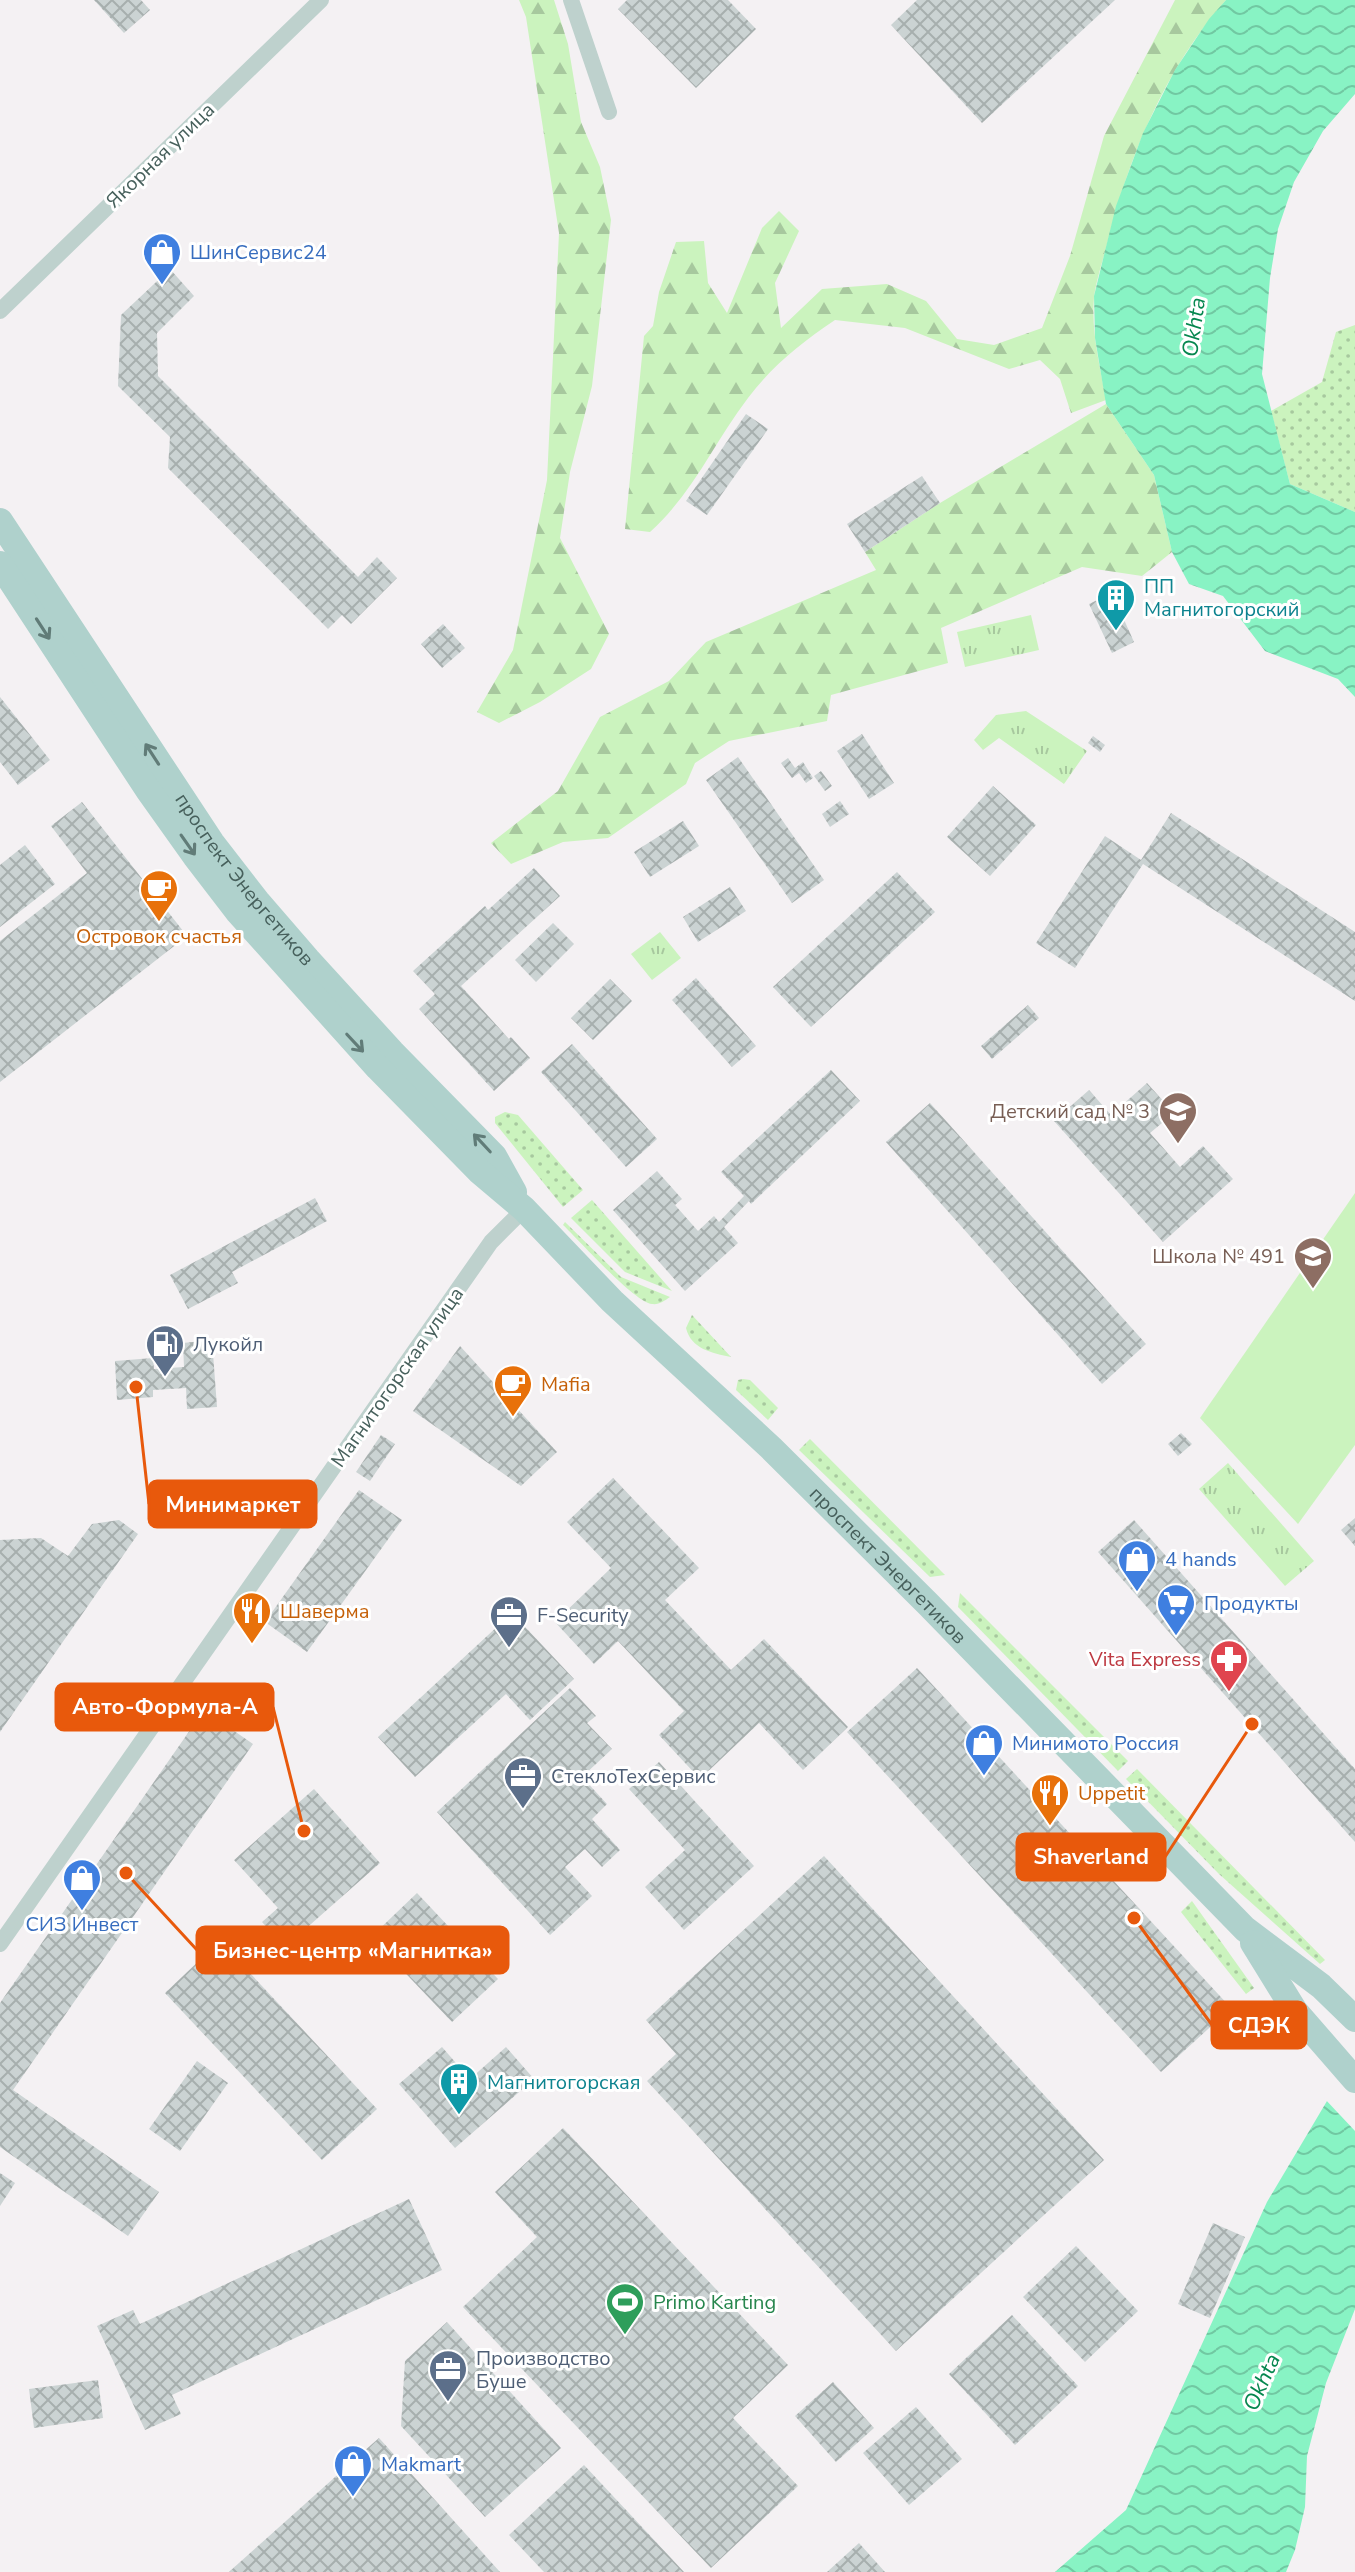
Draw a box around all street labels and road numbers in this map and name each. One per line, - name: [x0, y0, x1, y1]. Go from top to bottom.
- street label: Якорная улица: [100, 97, 221, 214]
- street label: проспект Энергетиков: [169, 788, 320, 972]
- street label: Магнитогорская улица: [325, 1282, 470, 1473]
- street label: проспект Энергетиков: [803, 1481, 973, 1650]

